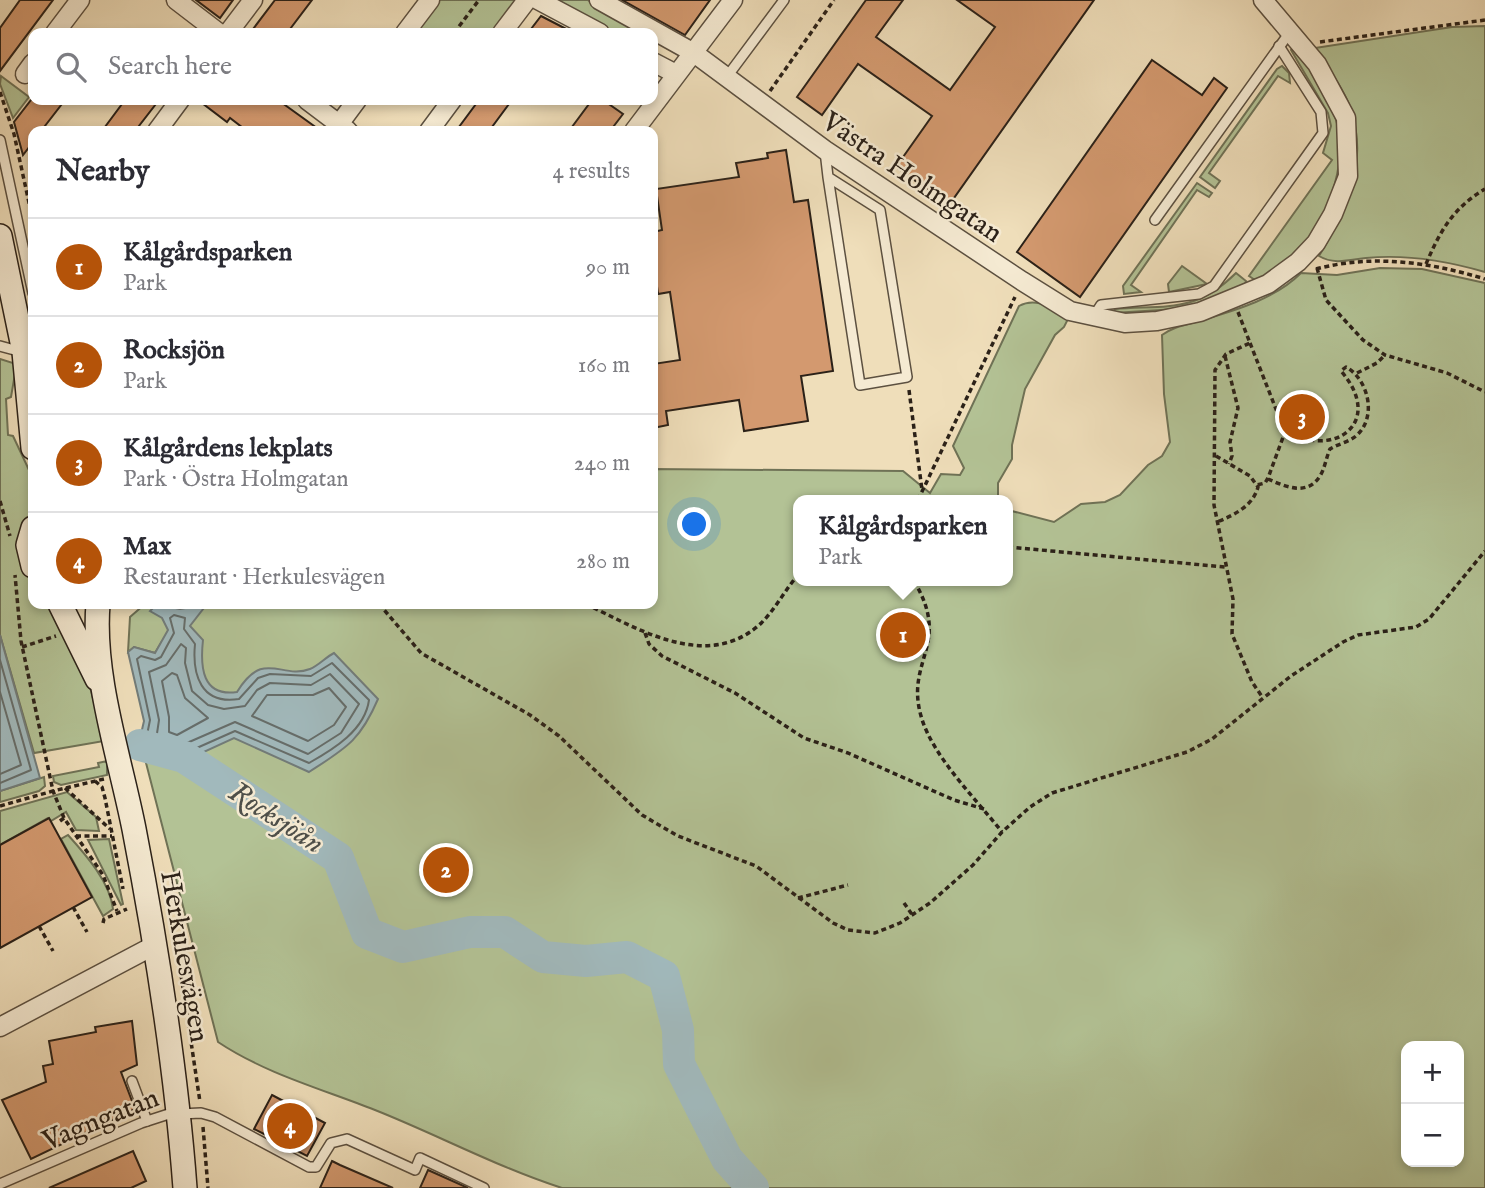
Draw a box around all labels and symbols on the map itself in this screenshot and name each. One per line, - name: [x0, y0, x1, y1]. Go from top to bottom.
- street label: Västra Holmgatan: [814, 104, 1009, 251]
- pin: 3: [1279, 391, 1325, 443]
- your location: [677, 507, 711, 541]
- pin: 1: [880, 609, 926, 661]
- water label: Rocksjöån: [221, 774, 331, 863]
- pin: 2: [423, 844, 469, 896]
- street label: Herkulesvägen: [151, 868, 216, 1045]
- street label: Vagngatan: [37, 1081, 164, 1160]
- pin: 4: [267, 1100, 313, 1152]

